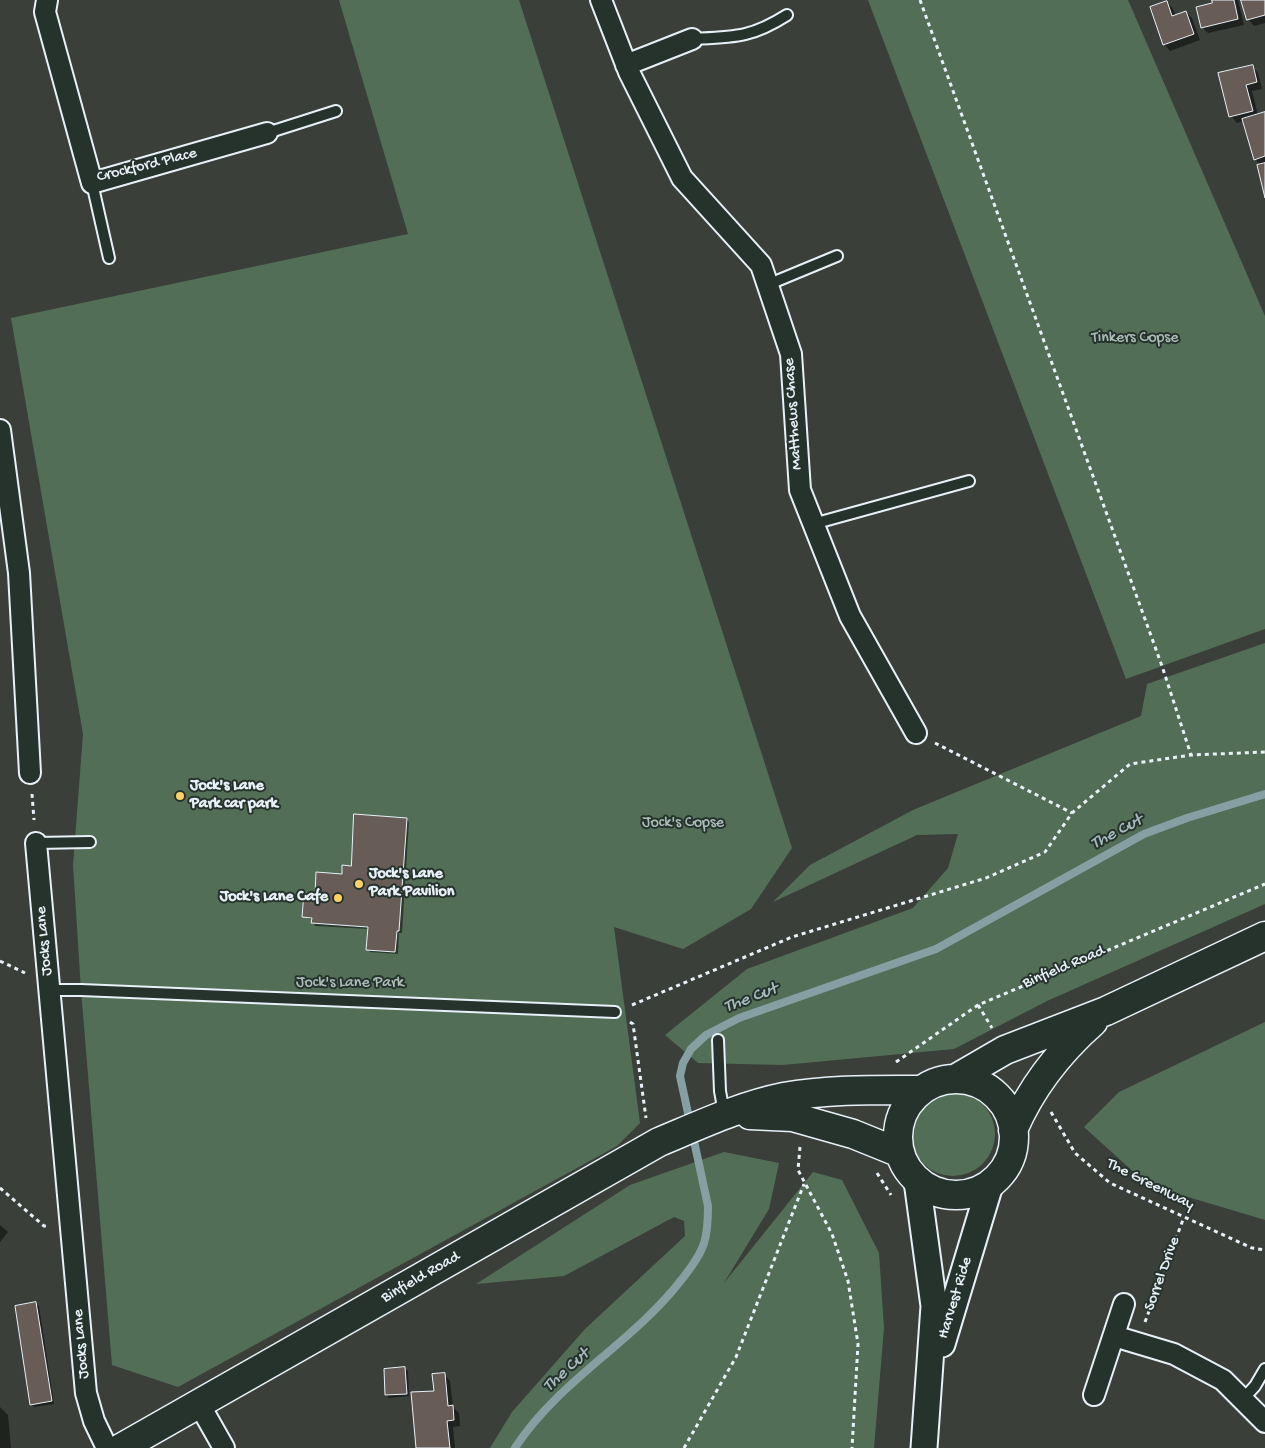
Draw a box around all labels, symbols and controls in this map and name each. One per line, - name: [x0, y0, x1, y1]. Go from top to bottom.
- street label: Crockford Place: [95, 144, 199, 188]
- park label: Tinkers Copse: [1092, 329, 1178, 349]
- street label: Matthews Chase: [781, 357, 807, 471]
- place label: Jock's Lane Park car park: [190, 777, 278, 815]
- marker: Jock's Lane Park car park: [174, 790, 186, 802]
- water label: The Cut: [1087, 810, 1147, 856]
- park label: Jock's Copse: [642, 814, 724, 834]
- place label: Jock's Lane Park Pavilion: [369, 865, 454, 903]
- marker: Jock's Lane Park Pavilion: [353, 878, 365, 890]
- place label: Jock's Lane Cafe: [220, 888, 328, 908]
- marker: Jock's Lane Cafe: [332, 892, 344, 904]
- street label: Jocks Lane: [32, 905, 58, 977]
- street label: Binfield Road: [1020, 942, 1108, 994]
- park label: Jock's Lane Park: [296, 974, 404, 994]
- water label: The Cut: [721, 979, 781, 1019]
- street label: The Greenway: [1103, 1155, 1197, 1215]
- street label: Sorrel Drive: [1141, 1234, 1185, 1314]
- street label: Binfield Road: [378, 1248, 464, 1308]
- street label: Harvest Ride: [934, 1255, 978, 1341]
- street label: Jocks Lane: [69, 1308, 95, 1380]
- water label: The Cut: [539, 1344, 595, 1398]

